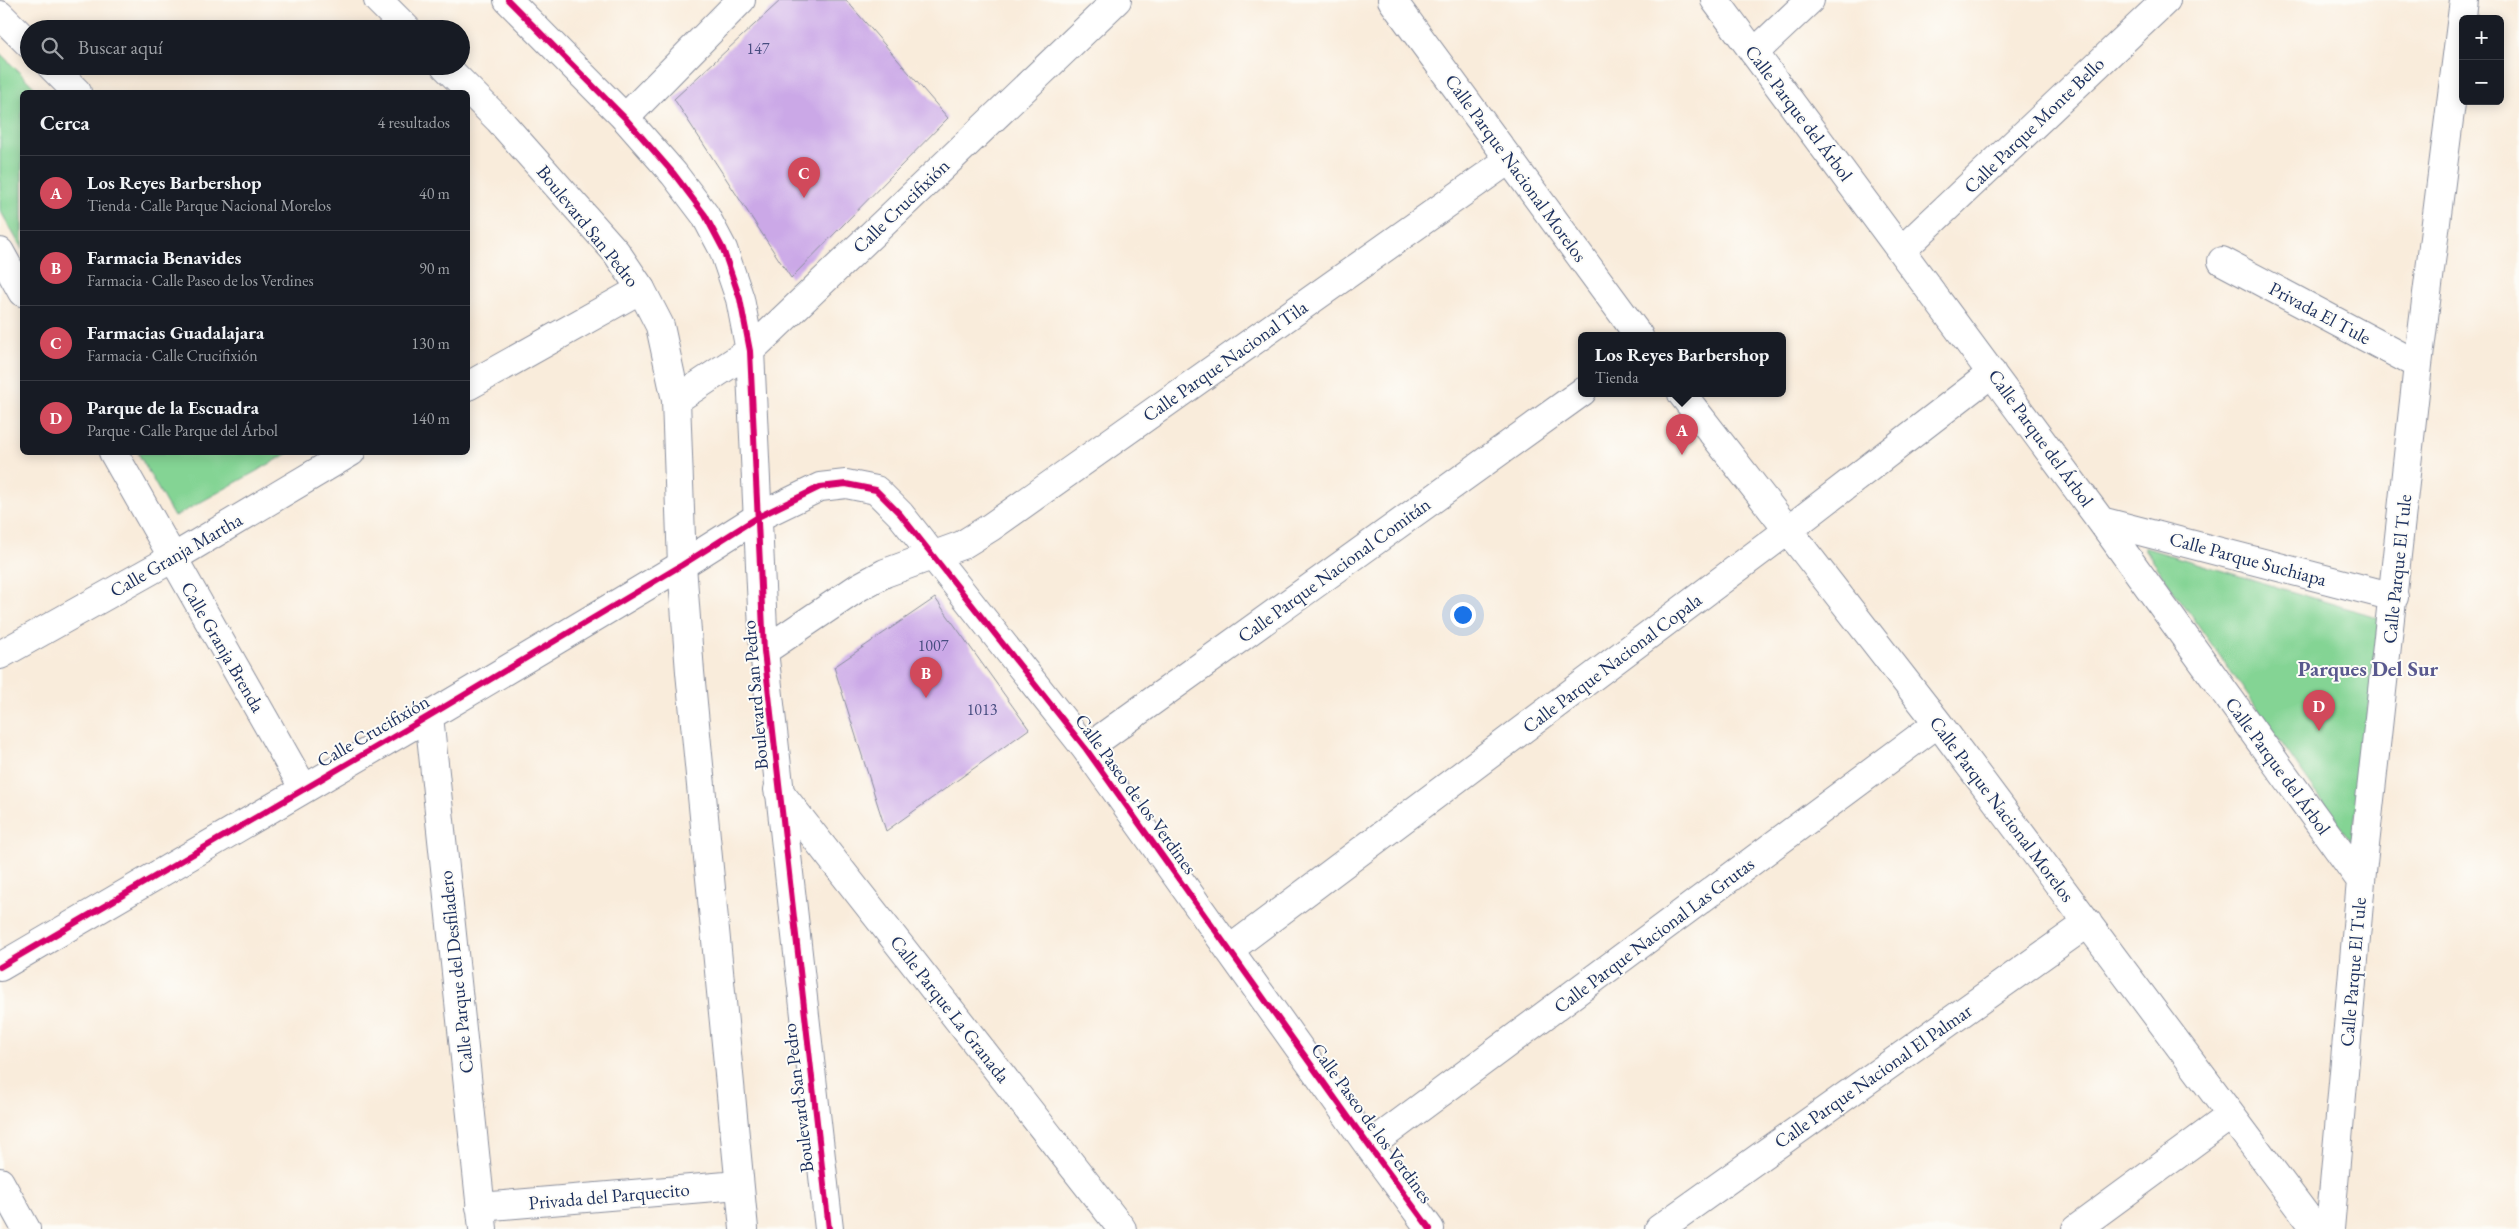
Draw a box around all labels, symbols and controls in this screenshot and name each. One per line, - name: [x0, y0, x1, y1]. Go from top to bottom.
- map controls: [2459, 15, 2504, 105]
- button: +: [2459, 15, 2504, 60]
- search box: [20, 20, 470, 75]
- icon: search: [38, 34, 66, 62]
- text: Buscar aquí: [78, 35, 163, 60]
- house number: 147: [746, 38, 770, 59]
- street label: Calle Parque del Árbol: [1740, 40, 1859, 186]
- street label: Calle Parque Monte Bello: [1958, 51, 2110, 199]
- button: −: [2459, 60, 2504, 105]
- street label: Calle Parque Nacional Morelos: [1439, 69, 1593, 267]
- text: Cerca: [40, 109, 90, 136]
- text: 4 resultados: [378, 112, 450, 133]
- street label: Calle Crucifixión: [847, 153, 955, 259]
- pin: C: [788, 157, 820, 198]
- street label: Boulevard San Pedro: [531, 160, 645, 292]
- text: Los Reyes Barbershop: [87, 170, 261, 195]
- text: A: [50, 183, 62, 204]
- text: 40 m: [419, 183, 450, 204]
- text: Tienda · Calle Parque Nacional Morelos: [87, 195, 331, 216]
- text: Farmacia Benavides: [87, 245, 241, 270]
- text: B: [51, 258, 61, 279]
- text: 90 m: [419, 258, 450, 279]
- text: Farmacia · Calle Paseo de los Verdines: [87, 270, 314, 291]
- street label: Privada El Tule: [2265, 276, 2375, 350]
- street label: Calle Parque Nacional Tila: [1138, 294, 1313, 427]
- text: Farmacias Guadalajara: [87, 320, 264, 345]
- popup: [1578, 332, 1786, 397]
- text: C: [50, 333, 62, 354]
- text: 130 m: [411, 333, 450, 354]
- text: Los Reyes Barbershop: [1595, 342, 1769, 367]
- text: Farmacia · Calle Crucifixión: [87, 345, 258, 366]
- street label: Calle Parque del Árbol: [1983, 364, 2100, 512]
- text: Tienda: [1595, 367, 1639, 388]
- text: Parque de la Escuadra: [87, 395, 259, 420]
- text: D: [50, 408, 62, 429]
- text: 140 m: [411, 408, 450, 429]
- pin: A: [1666, 414, 1698, 455]
- text: Parque · Calle Parque del Árbol: [87, 420, 278, 441]
- street label: Calle Parque Nacional Comitán: [1233, 492, 1435, 648]
- street label: Calle Parque El Tule: [2377, 493, 2417, 645]
- street label: Calle Granja Martha: [105, 507, 247, 603]
- street label: Calle Parque Suchiapa: [2167, 526, 2330, 592]
- street label: Calle Granja Brenda: [175, 577, 271, 717]
- street label: Calle Parque Nacional Copala: [1517, 587, 1707, 739]
- your location: [1450, 602, 1476, 628]
- street label: Boulevard San Pedro: [736, 619, 774, 771]
- house number: 1007: [918, 635, 949, 656]
- district label: Parques Del Sur: [2298, 655, 2439, 682]
- pin: B: [910, 657, 942, 698]
- street label: Calle Crucifixión: [312, 689, 434, 773]
- pin: D: [2303, 690, 2335, 731]
- street label: Calle Parque del Árbol: [2220, 692, 2337, 840]
- house number: 1013: [967, 699, 998, 720]
- street label: Calle Paseo de los Verdines: [1069, 709, 1203, 879]
- street label: Calle Parque Nacional Morelos: [1924, 711, 2080, 907]
- street label: Calle Parque Nacional Las Grutas: [1549, 851, 1759, 1019]
- street label: Calle Parque del Desfiladero: [433, 869, 479, 1075]
- street label: Calle Parque El Tule: [2334, 896, 2372, 1048]
- street label: Calle Parque La Granada: [884, 930, 1016, 1088]
- street label: Calle Parque Nacional El Palmar: [1769, 998, 1977, 1154]
- street label: Boulevard San Pedro: [776, 1022, 820, 1174]
- street label: Calle Paseo de los Verdines: [1305, 1038, 1439, 1208]
- street label: Privada del Parquecito: [527, 1176, 691, 1216]

